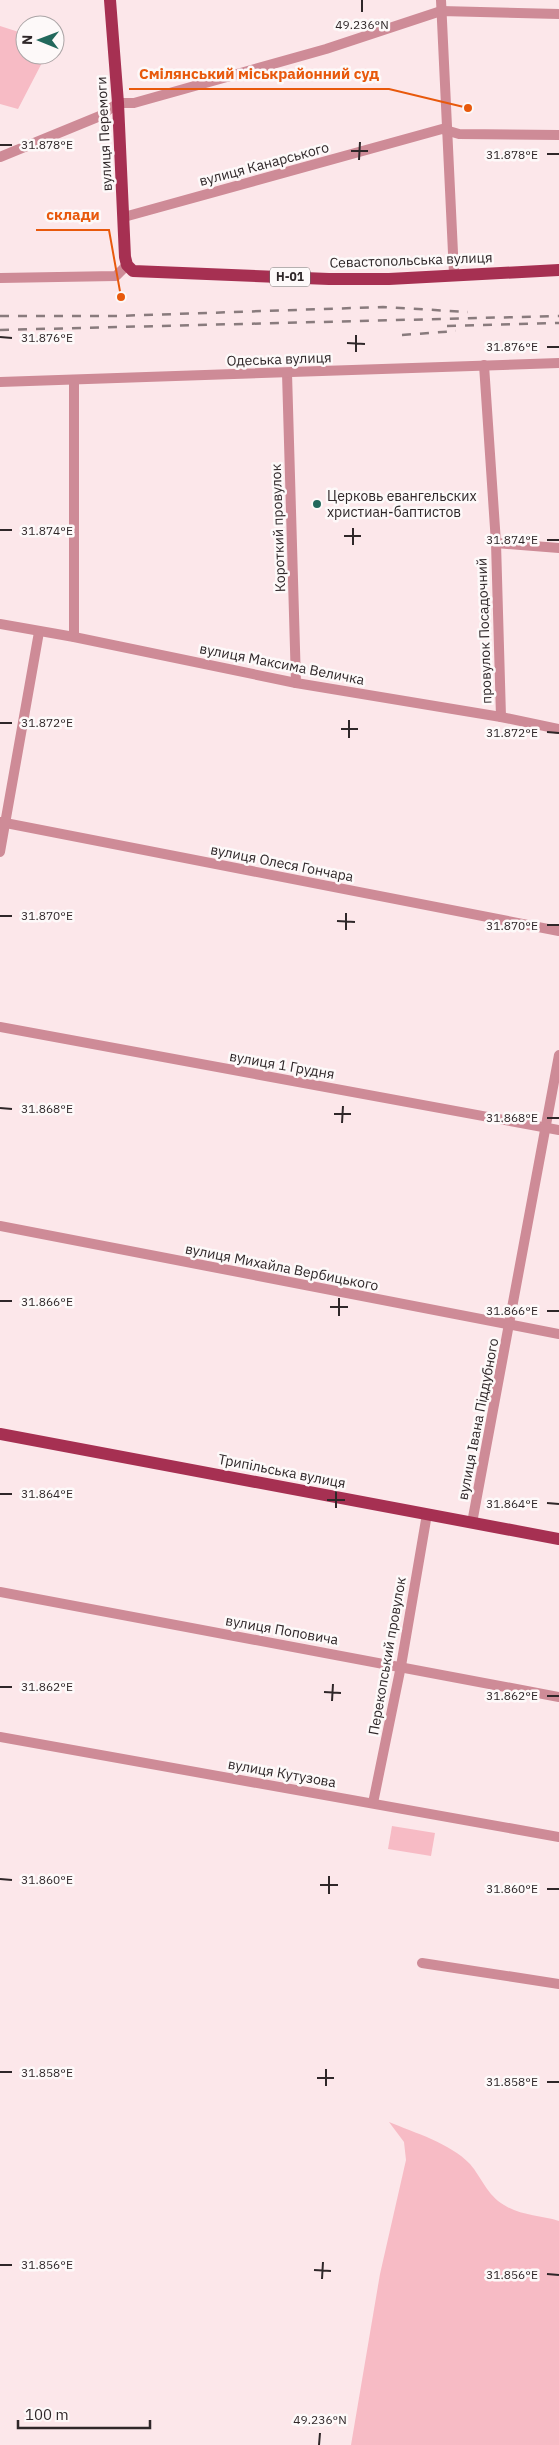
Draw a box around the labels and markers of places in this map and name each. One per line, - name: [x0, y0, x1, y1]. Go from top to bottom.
- callout: Смілянський міськрайонний суд: [129, 59, 389, 89]
- callout: склади: [36, 200, 109, 230]
- place label: Церковь евангельских христиан-баптистов: [327, 487, 477, 521]
- marker: Церковь евангельских христиан-баптистов: [311, 498, 323, 510]

